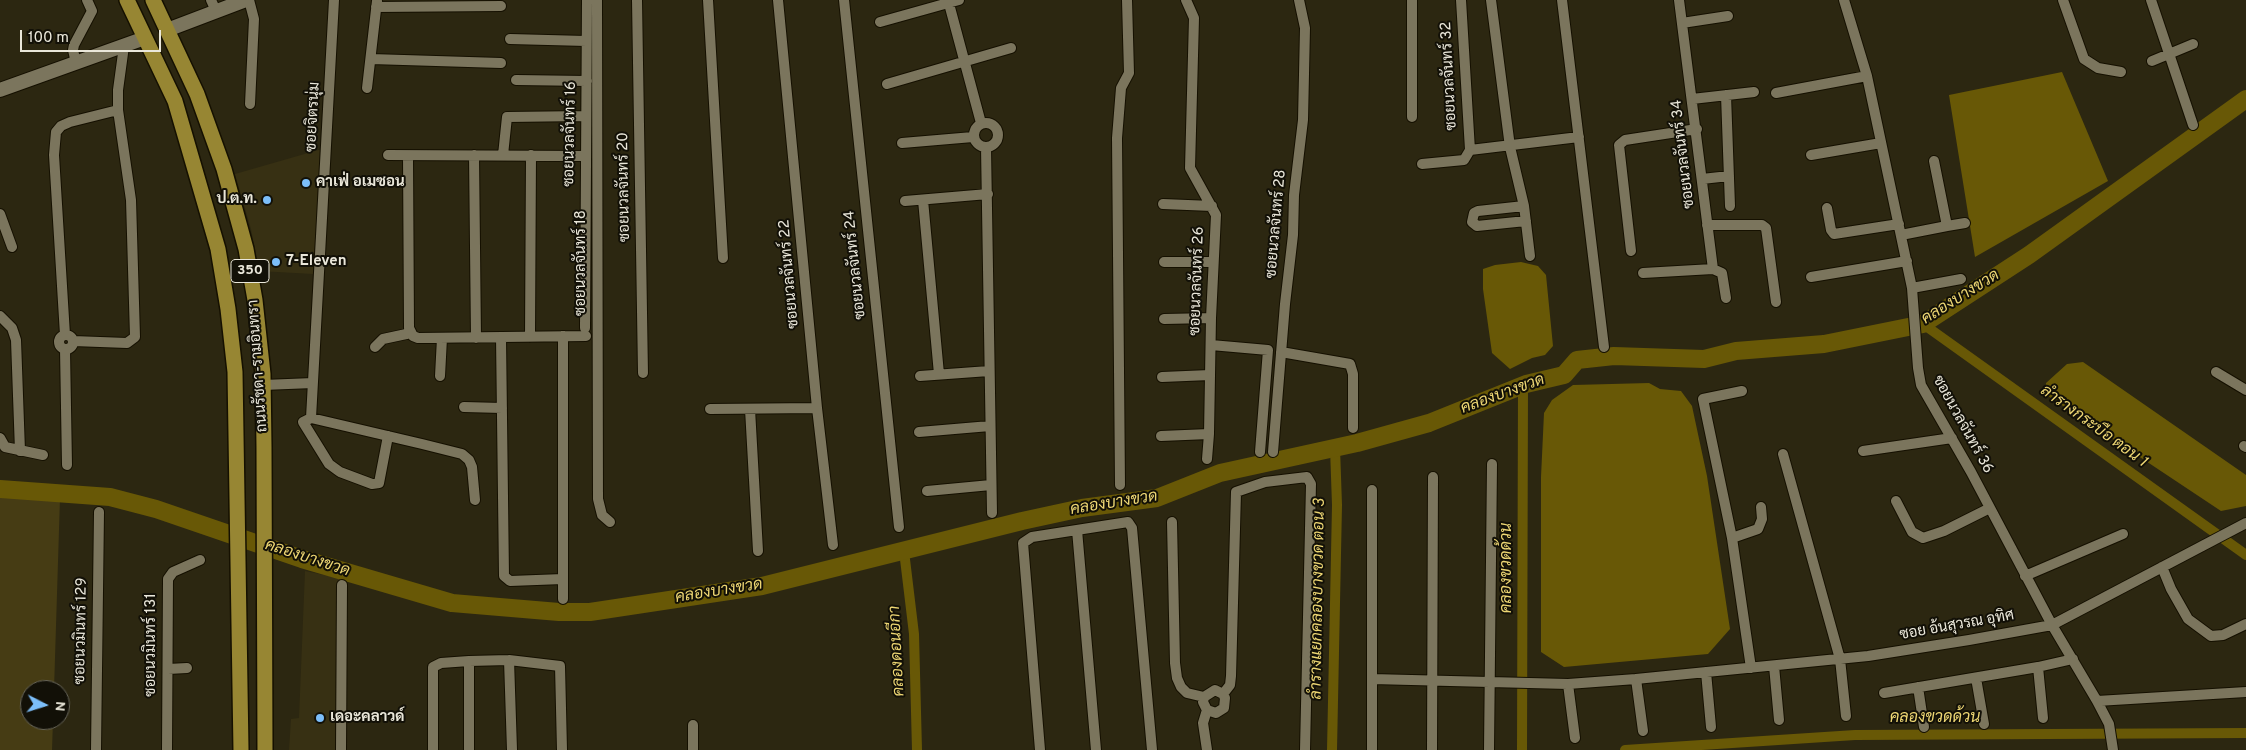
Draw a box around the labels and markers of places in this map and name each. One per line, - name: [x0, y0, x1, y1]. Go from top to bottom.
- place label: คาเฟ่ อเมซอน: [316, 174, 405, 192]
- marker: คาเฟ่ อเมซอน: [300, 177, 312, 189]
- place label: ป.ต.ท.: [216, 191, 257, 209]
- marker: ป.ต.ท.: [261, 194, 273, 206]
- place label: 7-Eleven: [286, 253, 347, 271]
- marker: 7-Eleven: [270, 256, 282, 268]
- place label: เดอะคลาวด์: [330, 709, 405, 727]
- marker: เดอะคลาวด์: [314, 712, 326, 724]

